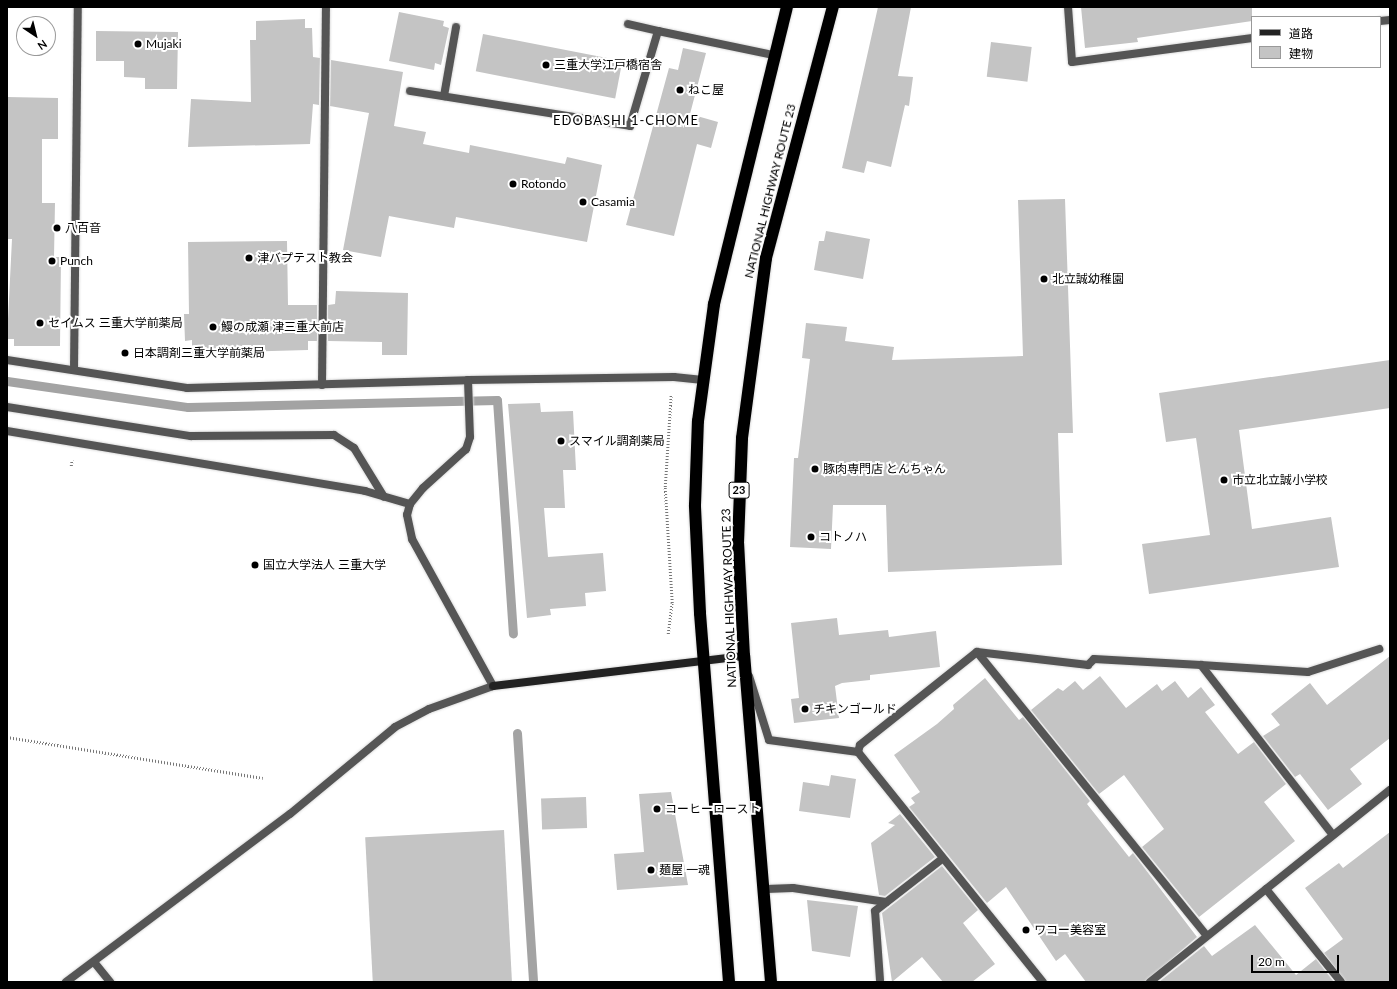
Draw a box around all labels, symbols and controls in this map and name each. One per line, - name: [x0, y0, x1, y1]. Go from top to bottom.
- north arrow: [16, 16, 56, 56]
- legend: [1251, 16, 1381, 68]
- text: 道路: [1289, 26, 1313, 41]
- place label: Mujaki: [146, 37, 182, 51]
- text: N: [35, 38, 50, 53]
- marker: Mujaki: [133, 39, 143, 49]
- text: 建物: [1289, 46, 1313, 61]
- place label: 三重大学江戸橋宿舎: [554, 58, 662, 72]
- marker: 三重大学江戸橋宿舎: [541, 60, 551, 70]
- place label: ねこ屋: [688, 83, 724, 97]
- marker: ねこ屋: [675, 85, 685, 95]
- street label: NATIONAL HIGHWAY ROUTE 23: [741, 102, 799, 280]
- district label: EDOBASHI 1-CHOME: [553, 112, 699, 128]
- place label: Rotondo: [521, 177, 566, 191]
- marker: Rotondo: [508, 179, 518, 189]
- place label: Casamia: [591, 195, 635, 209]
- marker: Casamia: [578, 197, 588, 207]
- place label: 八百音: [65, 221, 101, 235]
- marker: 八百音: [52, 223, 62, 233]
- place label: 津バプテスト教会: [257, 251, 353, 265]
- marker: 津バプテスト教会: [244, 253, 254, 263]
- place label: Punch: [60, 254, 93, 268]
- marker: Punch: [47, 256, 57, 266]
- place label: 北立誠幼稚園: [1052, 272, 1124, 286]
- marker: 北立誠幼稚園: [1039, 274, 1049, 284]
- place label: セイムス 三重大学前薬局: [48, 316, 183, 330]
- marker: セイムス 三重大学前薬局: [35, 318, 45, 328]
- place label: 鰻の成瀬 津三重大前店: [221, 320, 344, 334]
- marker: 鰻の成瀬 津三重大前店: [208, 322, 218, 332]
- place label: 日本調剤三重大学前薬局: [133, 346, 265, 360]
- marker: 日本調剤三重大学前薬局: [120, 348, 130, 358]
- place label: スマイル調剤薬局: [569, 434, 665, 448]
- marker: スマイル調剤薬局: [556, 436, 566, 446]
- place label: 豚肉専門店 とんちゃん: [823, 462, 946, 476]
- marker: 豚肉専門店 とんちゃん: [810, 464, 820, 474]
- place label: 市立北立誠小学校: [1232, 473, 1328, 487]
- marker: 市立北立誠小学校: [1219, 475, 1229, 485]
- road number: 23: [728, 481, 750, 499]
- street label: NATIONAL HIGHWAY ROUTE 23: [719, 508, 739, 688]
- place label: コトノハ: [819, 530, 867, 544]
- marker: コトノハ: [806, 532, 816, 542]
- place label: 国立大学法人 三重大学: [263, 558, 386, 572]
- marker: 国立大学法人 三重大学: [250, 560, 260, 570]
- place label: チキンゴールド: [813, 702, 897, 716]
- marker: チキンゴールド: [800, 704, 810, 714]
- place label: コーヒーロースト: [665, 802, 761, 816]
- marker: コーヒーロースト: [652, 804, 662, 814]
- place label: 麺屋 一魂: [659, 863, 710, 877]
- marker: 麺屋 一魂: [646, 865, 656, 875]
- place label: ワコー美容室: [1034, 923, 1106, 937]
- marker: ワコー美容室: [1021, 925, 1031, 935]
- scale bar: [1253, 947, 1341, 973]
- text: 20 m: [1258, 954, 1285, 969]

